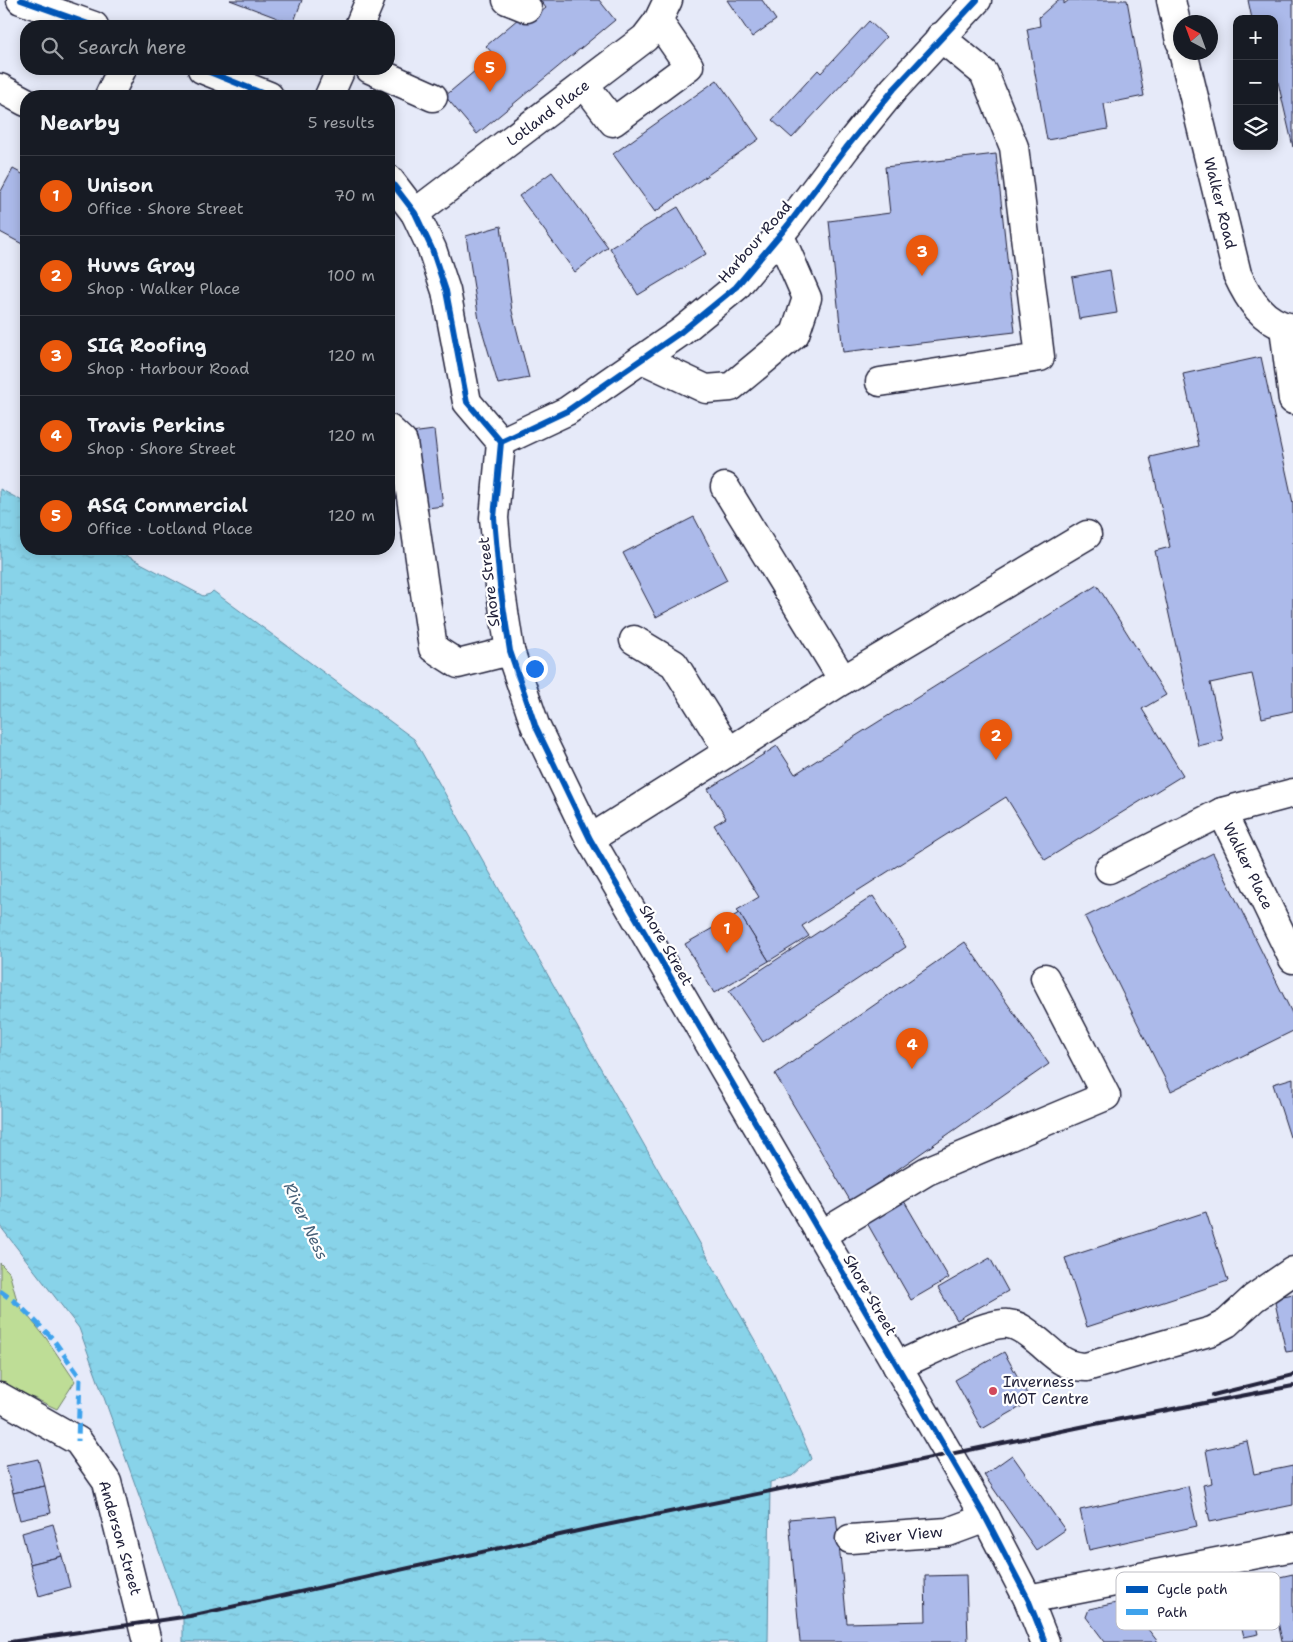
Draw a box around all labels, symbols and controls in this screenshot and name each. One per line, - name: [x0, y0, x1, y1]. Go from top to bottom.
- north arrow: [1173, 15, 1218, 60]
- map controls: [1233, 15, 1278, 150]
- button: +: [1233, 15, 1278, 60]
- search box: [20, 20, 395, 75]
- icon: search: [38, 34, 66, 62]
- text: Search here: [78, 35, 187, 60]
- pin: 5: [474, 51, 506, 92]
- button: −: [1233, 60, 1278, 105]
- street label: Lotland Place: [502, 75, 594, 151]
- button: layers: [1233, 105, 1278, 150]
- text: Nearby: [40, 109, 120, 137]
- text: 5 results: [308, 112, 375, 133]
- street label: Walker Road: [1199, 155, 1241, 251]
- text: Unison: [87, 173, 153, 198]
- text: 1: [52, 185, 60, 206]
- text: 70 m: [334, 185, 375, 206]
- street label: Harbour Road: [714, 196, 797, 287]
- text: Office · Shore Street: [87, 198, 244, 219]
- pin: 3: [906, 235, 938, 276]
- text: Huws Gray: [87, 253, 195, 278]
- text: 2: [50, 265, 62, 286]
- text: 100 m: [327, 265, 375, 286]
- text: Shop · Walker Place: [87, 278, 240, 299]
- text: SIG Roofing: [87, 333, 207, 358]
- text: 3: [50, 345, 62, 366]
- text: 120 m: [328, 345, 375, 366]
- text: Shop · Harbour Road: [87, 358, 249, 379]
- text: Travis Perkins: [87, 413, 225, 438]
- text: 4: [50, 425, 62, 446]
- text: 120 m: [328, 425, 375, 446]
- text: Shop · Shore Street: [87, 438, 236, 459]
- text: ASG Commercial: [87, 493, 248, 518]
- text: 5: [51, 505, 61, 526]
- text: 120 m: [328, 505, 375, 526]
- text: Office · Lotland Place: [87, 518, 253, 539]
- street label: Shore Street: [474, 536, 504, 628]
- your location: [522, 656, 548, 682]
- pin: 2: [980, 719, 1012, 760]
- street label: Walker Place: [1218, 819, 1278, 913]
- street label: Shore Street: [635, 901, 697, 989]
- pin: 1: [711, 912, 743, 953]
- pin: 4: [896, 1028, 928, 1069]
- water label: River Ness: [279, 1179, 333, 1263]
- street label: Shore Street: [839, 1251, 901, 1339]
- place label: Inverness MOT Centre: [1003, 1372, 1089, 1409]
- marker: Inverness MOT Centre: [987, 1385, 999, 1397]
- street label: Anderson Street: [94, 1478, 146, 1598]
- street label: River View: [864, 1522, 944, 1548]
- legend: [1116, 1572, 1280, 1630]
- text: Cycle path: [1157, 1580, 1228, 1598]
- text: Path: [1157, 1603, 1188, 1621]

